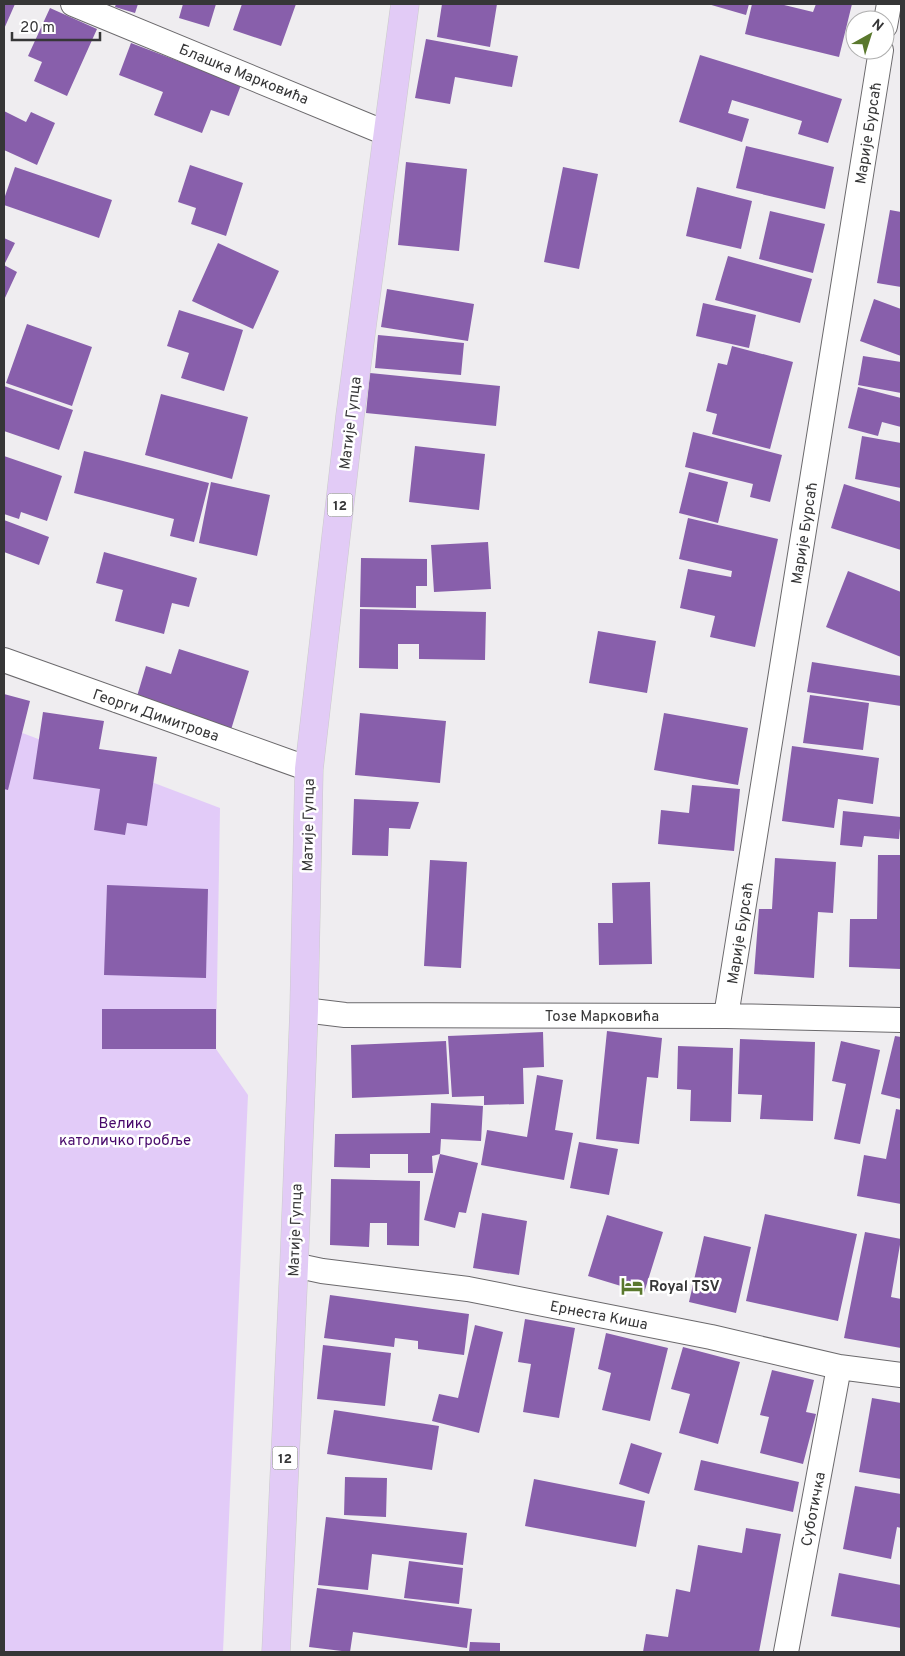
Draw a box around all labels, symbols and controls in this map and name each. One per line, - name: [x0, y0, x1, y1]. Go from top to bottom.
- scale bar: [12, 10, 100, 42]
- north arrow: [845, 10, 895, 60]
- text: N: [868, 16, 886, 36]
- text: 20 m: [20, 19, 55, 38]
- street label: Блашка Марковића: [176, 41, 311, 110]
- street label: Марије Бурсаћ: [852, 81, 887, 186]
- street label: Матије Гупца: [336, 376, 367, 471]
- street label: Марије Бурсаћ: [788, 481, 823, 586]
- road number: 12: [328, 494, 352, 516]
- street label: Георги Димитрова: [90, 686, 221, 747]
- street label: Матије Гупца: [299, 778, 320, 872]
- street label: Марије Бурсаћ: [724, 881, 759, 986]
- street label: Тозе Марковића: [545, 1008, 659, 1027]
- park label: Велико католичко гробље: [59, 1115, 191, 1151]
- street label: Матије Гупца: [285, 1183, 308, 1277]
- hotel icon: Royal TSV: [619, 1273, 645, 1299]
- place label: Royal TSV: [649, 1278, 720, 1297]
- street label: Ернеста Киша: [548, 1298, 649, 1335]
- road number: 12: [272, 1446, 298, 1470]
- street label: Суботичка: [798, 1470, 831, 1548]

